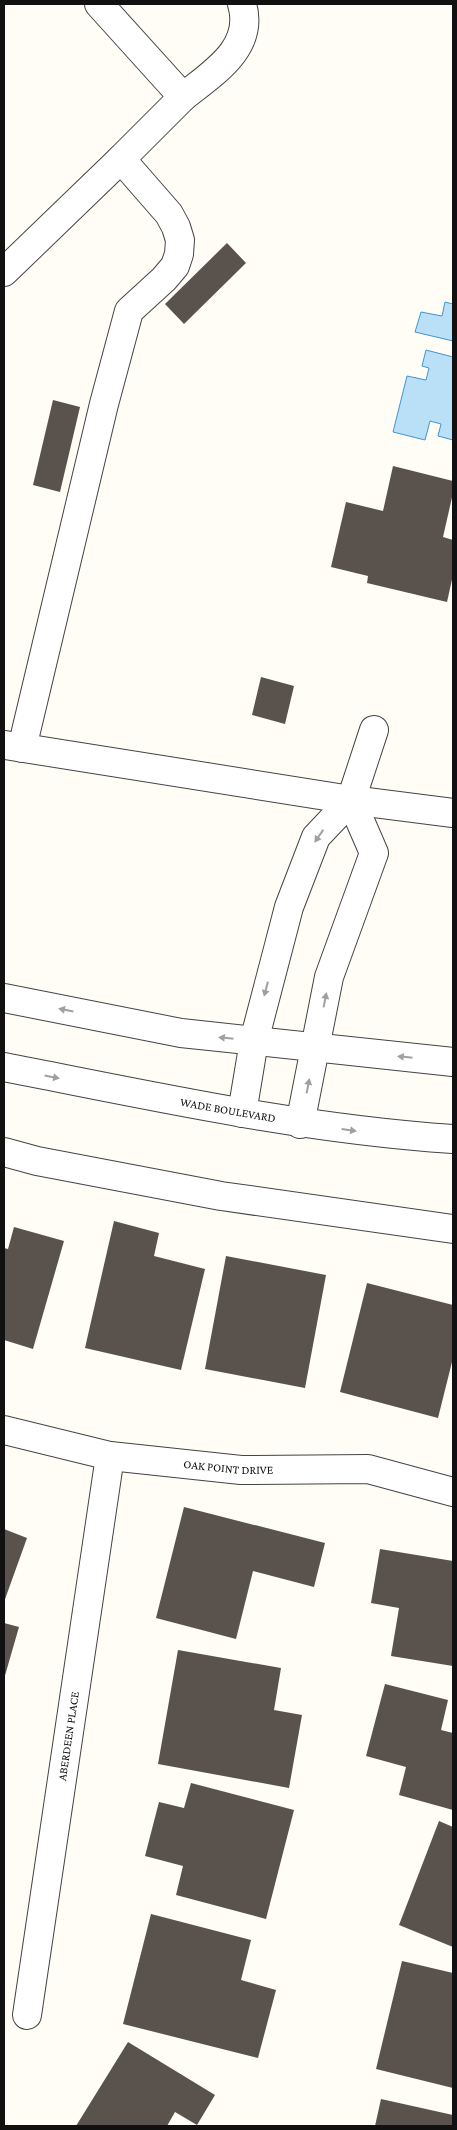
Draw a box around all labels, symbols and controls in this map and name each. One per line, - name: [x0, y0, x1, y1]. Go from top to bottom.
- one-way arrow: [314, 829, 324, 843]
- one-way arrow: [262, 982, 270, 997]
- one-way arrow: [321, 991, 329, 1007]
- one-way arrow: [57, 1006, 73, 1014]
- one-way arrow: [217, 1034, 233, 1042]
- one-way arrow: [396, 1053, 412, 1061]
- one-way arrow: [44, 1073, 60, 1081]
- one-way arrow: [304, 1078, 312, 1093]
- street label: WADE BOULEVARD: [179, 1095, 277, 1125]
- one-way arrow: [341, 1126, 357, 1134]
- street label: OAK POINT DRIVE: [183, 1457, 274, 1477]
- street label: ABERDEEN PLACE: [55, 1690, 82, 1782]

